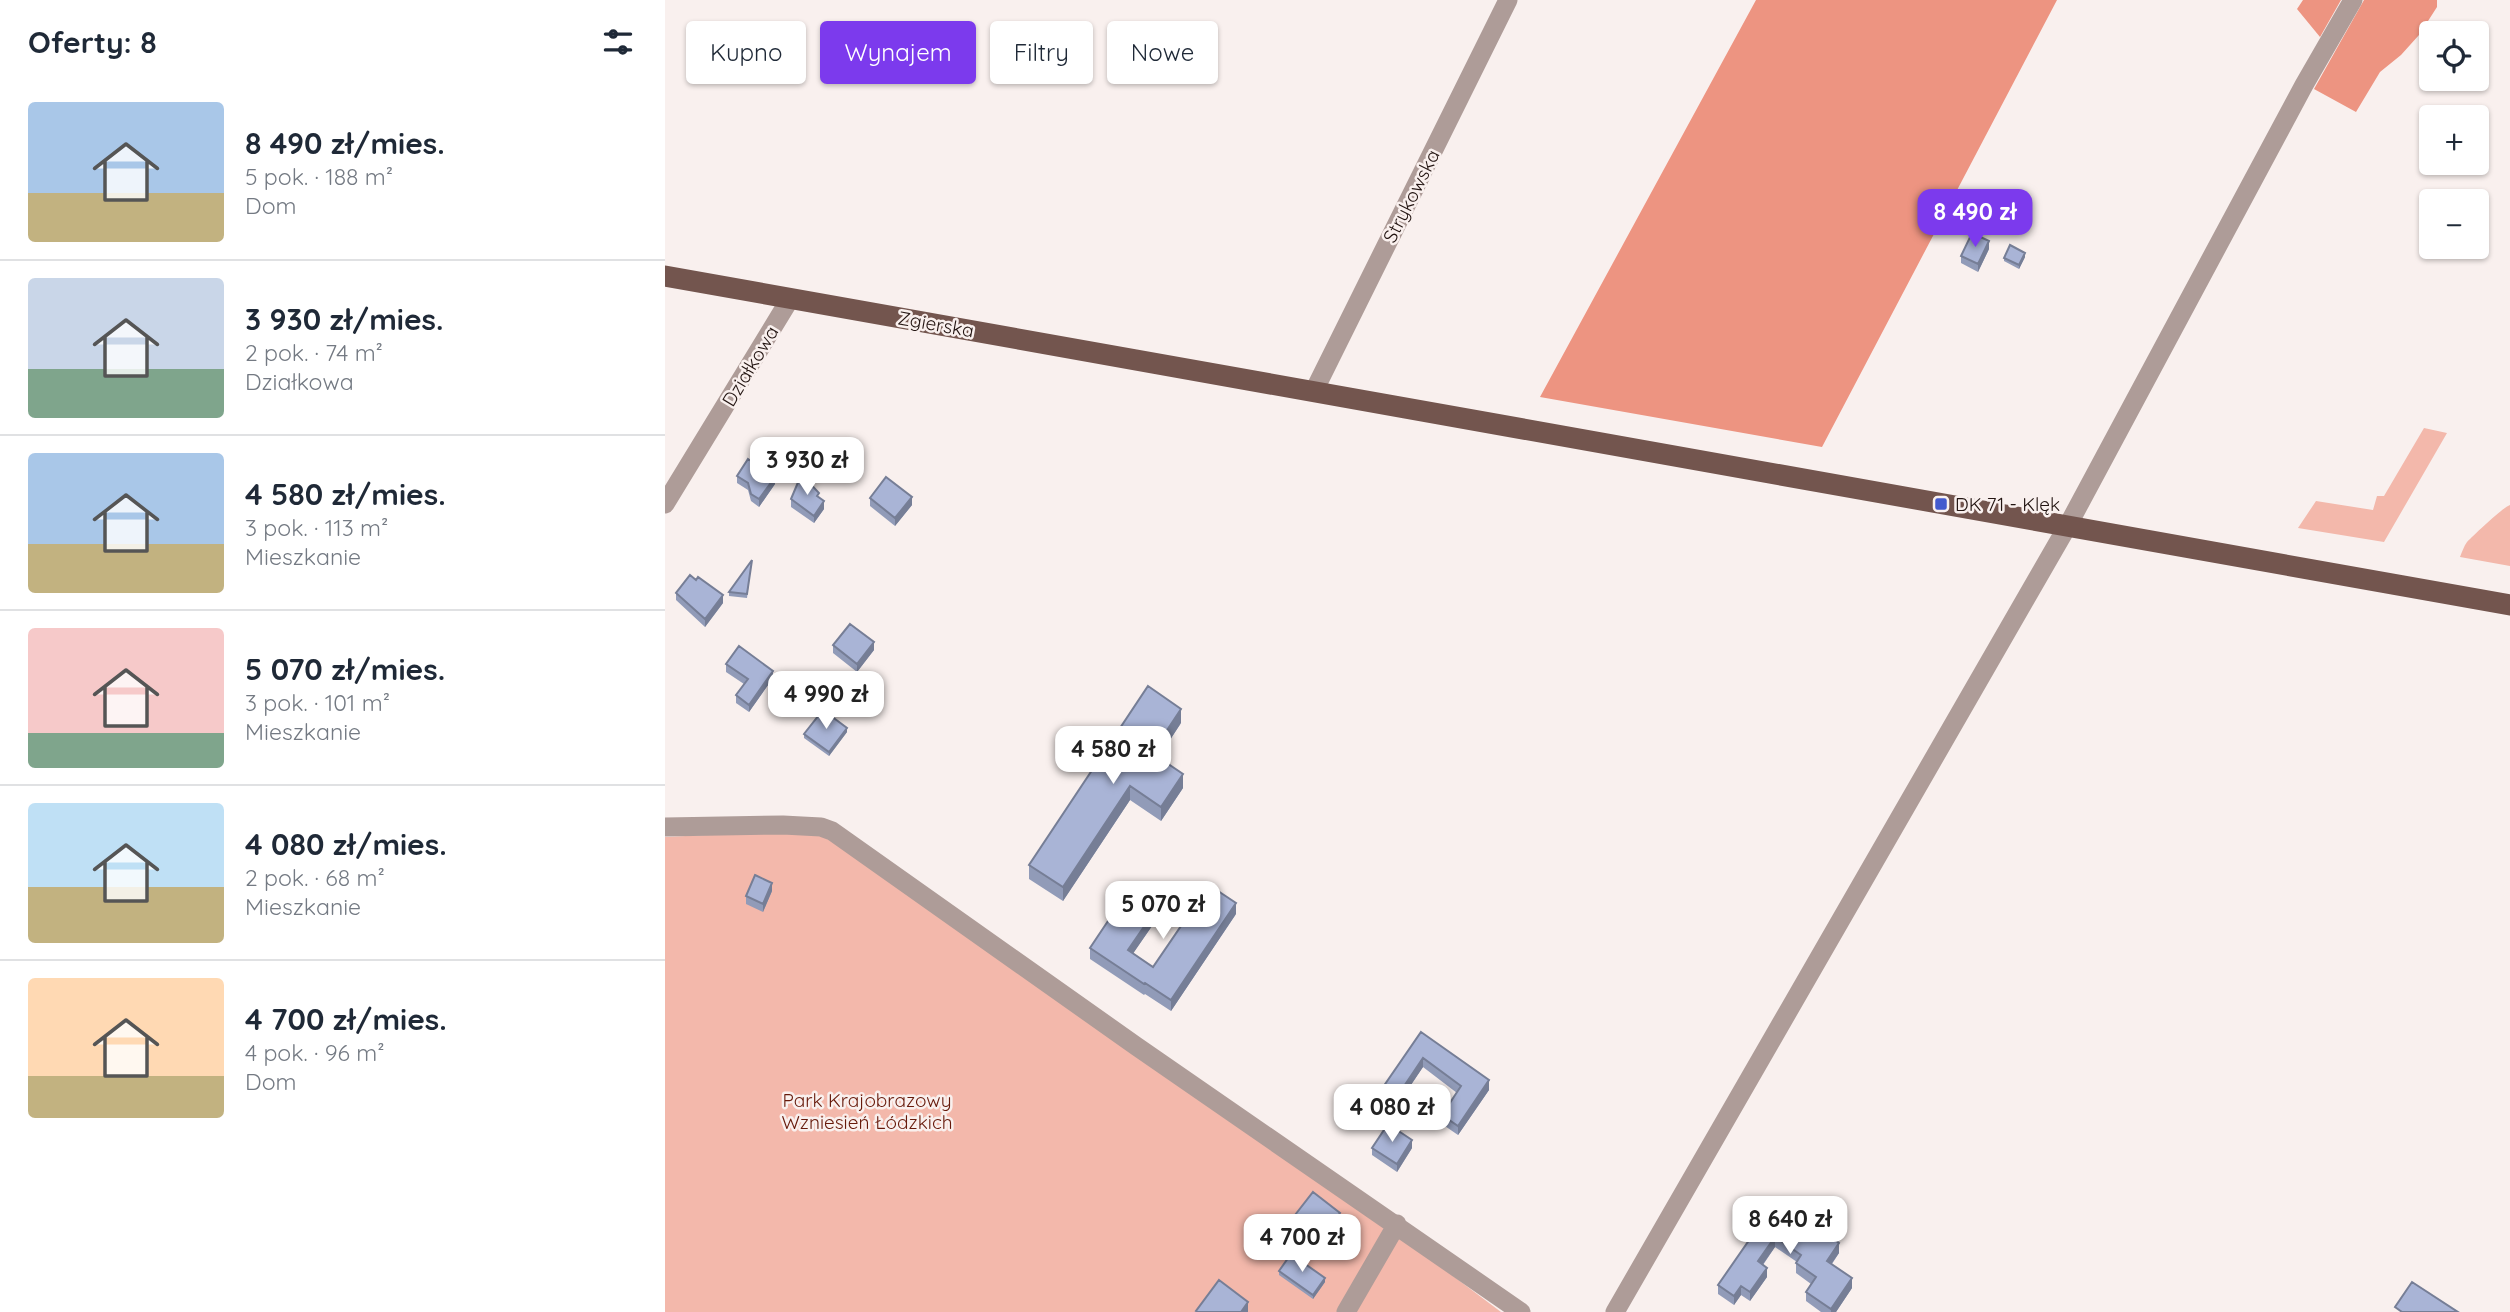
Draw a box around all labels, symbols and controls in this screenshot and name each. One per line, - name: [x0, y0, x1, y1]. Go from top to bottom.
- chip: Kupno: [686, 21, 806, 84]
- chip: Wynajem: [820, 21, 976, 84]
- chip: Filtry: [990, 21, 1093, 84]
- chip: Nowe: [1107, 21, 1218, 84]
- map controls: [2419, 21, 2489, 259]
- button: locate: [2419, 21, 2489, 91]
- text: Oferty: 8: [28, 23, 157, 61]
- icon: filters: [599, 23, 637, 61]
- button: +: [2419, 105, 2489, 175]
- text: 8 490 zł/mies.: [245, 124, 445, 162]
- icon: home: [84, 130, 168, 214]
- street label: Strykowska: [1377, 145, 1445, 247]
- text: 5 pok. · 188 m²: [245, 162, 393, 191]
- button: −: [2419, 189, 2489, 259]
- pin: 8 490 zł: [1903, 190, 2047, 249]
- text: Dom: [245, 191, 297, 220]
- text: 8 490 zł: [1933, 197, 2017, 226]
- text: 3 930 zł/mies.: [245, 300, 444, 338]
- icon: home: [84, 306, 168, 390]
- street label: Zgierska: [896, 306, 976, 342]
- street label: Działkowa: [717, 321, 783, 411]
- text: 2 pok. · 74 m²: [245, 338, 383, 367]
- text: Działkowa: [245, 367, 354, 396]
- pin: 3 930 zł: [735, 438, 879, 497]
- text: 3 930 zł: [766, 445, 848, 474]
- text: 4 580 zł/mies.: [245, 475, 446, 513]
- icon: home: [84, 481, 168, 565]
- place label: DK 71 - Klęk: [1955, 492, 2060, 516]
- marker: DK 71 - Klęk: [1933, 496, 1949, 512]
- text: 3 pok. · 113 m²: [245, 513, 388, 542]
- text: Mieszkanie: [245, 542, 361, 571]
- text: 5 070 zł/mies.: [245, 650, 445, 688]
- icon: home: [84, 656, 168, 740]
- pin: 4 990 zł: [754, 672, 898, 731]
- text: 4 990 zł: [784, 679, 868, 708]
- text: 3 pok. · 101 m²: [245, 688, 390, 717]
- text: Mieszkanie: [245, 717, 361, 746]
- pin: 4 580 zł: [1041, 726, 1185, 786]
- text: 4 580 zł: [1071, 734, 1155, 763]
- text: 4 080 zł/mies.: [245, 825, 447, 863]
- icon: home: [84, 831, 168, 915]
- text: 2 pok. · 68 m²: [245, 863, 385, 892]
- pin: 5 070 zł: [1091, 881, 1235, 941]
- text: 5 070 zł: [1121, 889, 1205, 918]
- text: Mieszkanie: [245, 892, 361, 921]
- text: 4 700 zł/mies.: [245, 1000, 447, 1038]
- icon: home: [84, 1006, 168, 1090]
- text: 4 pok. · 96 m²: [245, 1038, 385, 1067]
- text: Dom: [245, 1067, 297, 1096]
- pin: 4 080 zł: [1320, 1084, 1464, 1144]
- park label: Park Krajobrazowy Wzniesień Łódzkich: [781, 1088, 953, 1134]
- text: 4 080 zł: [1350, 1092, 1434, 1121]
- pin: 8 640 zł: [1718, 1196, 1862, 1256]
- text: 8 640 zł: [1748, 1204, 1832, 1233]
- pin: 4 700 zł: [1230, 1214, 1374, 1274]
- text: 4 700 zł: [1260, 1222, 1344, 1251]

